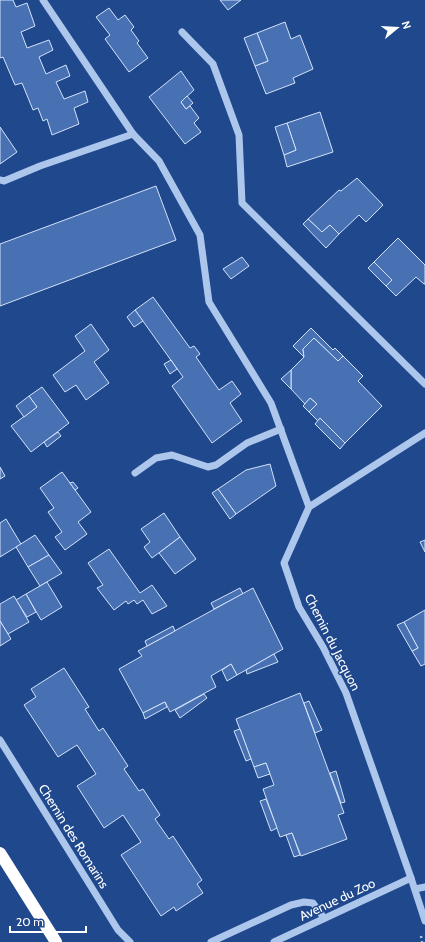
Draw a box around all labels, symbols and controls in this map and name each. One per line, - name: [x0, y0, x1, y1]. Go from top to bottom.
- north arrow: [377, 8, 417, 48]
- text: N: [399, 19, 414, 31]
- street label: Chemin du Jacquon: [302, 591, 364, 693]
- street label: Chemin des Romarins: [35, 781, 113, 892]
- street label: Avenue du Zoo: [296, 874, 378, 924]
- scale bar: [10, 908, 86, 934]
- text: 20 m: [16, 914, 44, 929]

